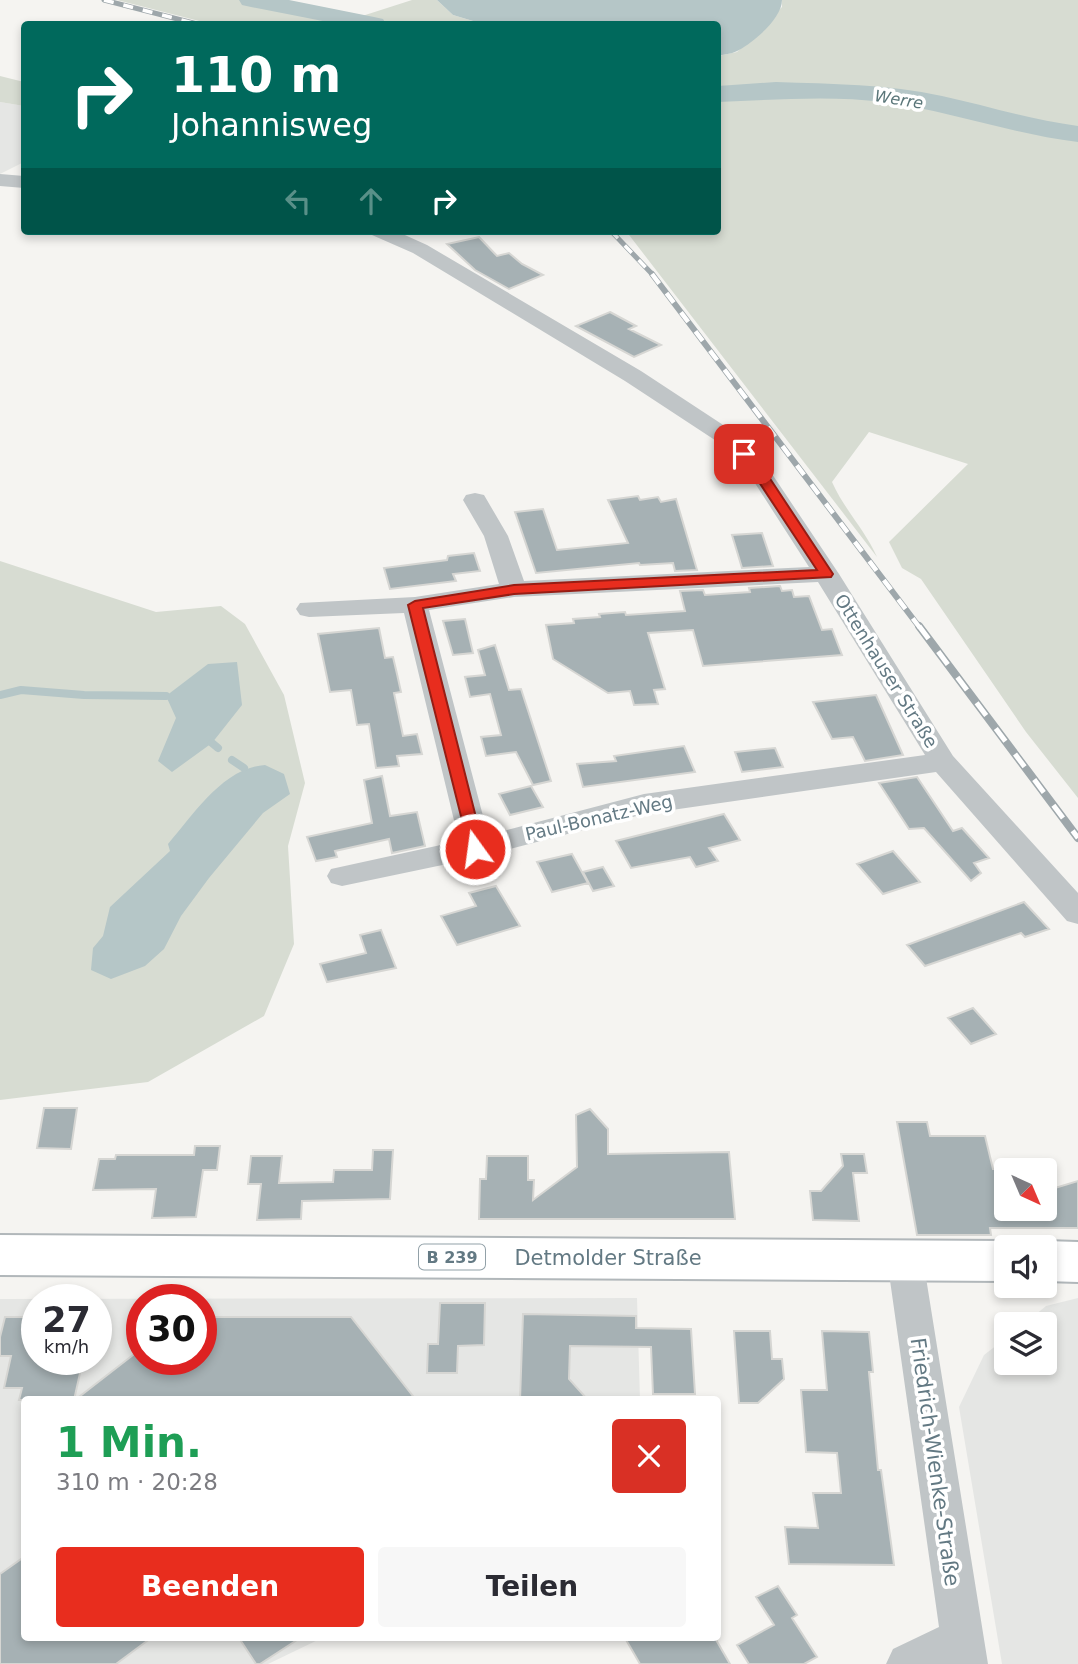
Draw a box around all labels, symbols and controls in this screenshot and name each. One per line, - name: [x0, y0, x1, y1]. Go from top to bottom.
- text: 110 m: [171, 47, 341, 104]
- icon: right: [56, 49, 147, 140]
- water label: Werre: [873, 86, 925, 113]
- text: Johannisweg: [171, 106, 372, 144]
- icon: left: [279, 182, 317, 220]
- icon: ahead: [352, 182, 390, 220]
- icon: right: [425, 182, 463, 220]
- pin: [714, 424, 774, 484]
- icon: arrive: [725, 435, 763, 473]
- street label: Ottenhauser Straße: [830, 590, 942, 752]
- street label: Paul-Bonatz-Weg: [523, 790, 675, 845]
- position arrow: [438, 812, 512, 886]
- north arrow: [994, 1158, 1057, 1222]
- map controls: [994, 1158, 1057, 1375]
- button: sound: [994, 1235, 1057, 1298]
- road number: B 239: [419, 1245, 485, 1270]
- street label: Detmolder Straße: [514, 1246, 702, 1270]
- speed limit sign: 30: [126, 1284, 217, 1375]
- text: 27: [42, 1300, 91, 1340]
- button: layers: [994, 1312, 1057, 1375]
- text: km/h: [44, 1336, 89, 1357]
- street label: Friedrich-Wienke-Straße: [906, 1336, 964, 1588]
- text: 1 Min.: [56, 1418, 202, 1467]
- button: close: [612, 1419, 686, 1493]
- text: 310 m · 20:28: [56, 1469, 218, 1495]
- button: Beenden: [56, 1547, 364, 1627]
- button: Teilen: [378, 1547, 686, 1627]

